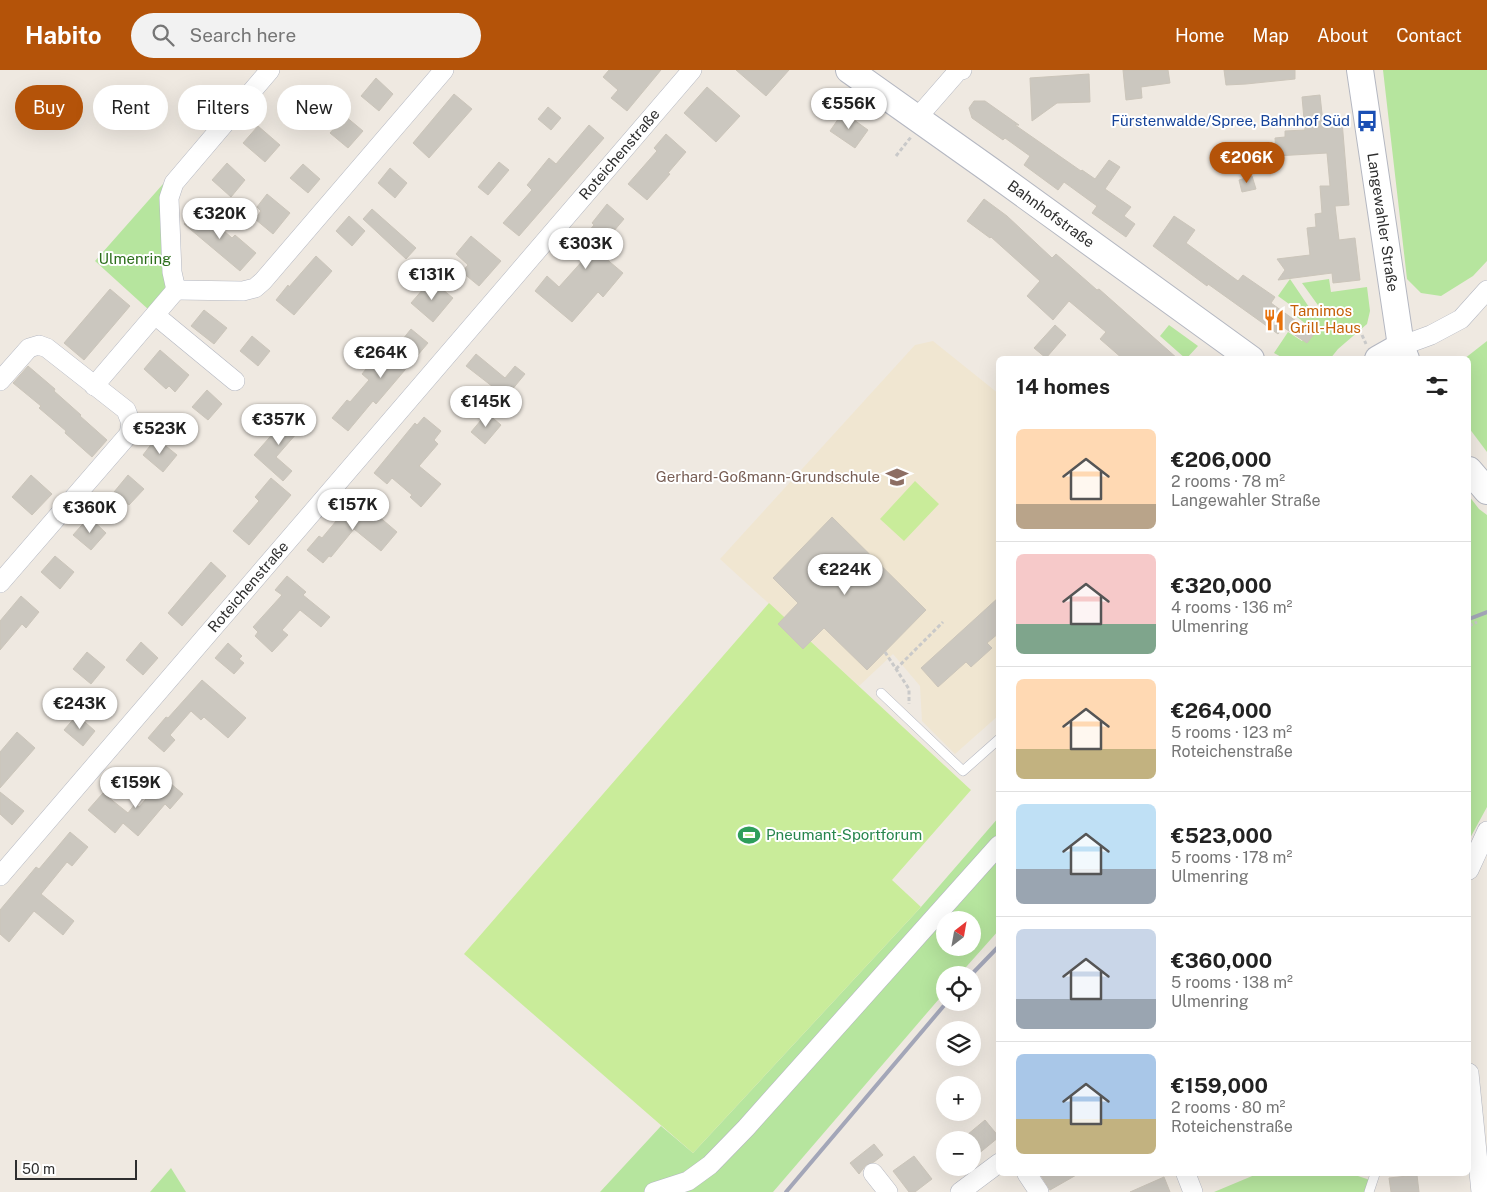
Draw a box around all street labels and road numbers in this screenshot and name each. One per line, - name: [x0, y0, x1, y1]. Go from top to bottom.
- street label: Roteichenstraße: [575, 105, 663, 203]
- street label: Langewahler Straße: [1364, 152, 1402, 293]
- street label: Bahnhofstraße: [1005, 177, 1098, 251]
- street label: Roteichenstraße: [204, 538, 291, 635]

